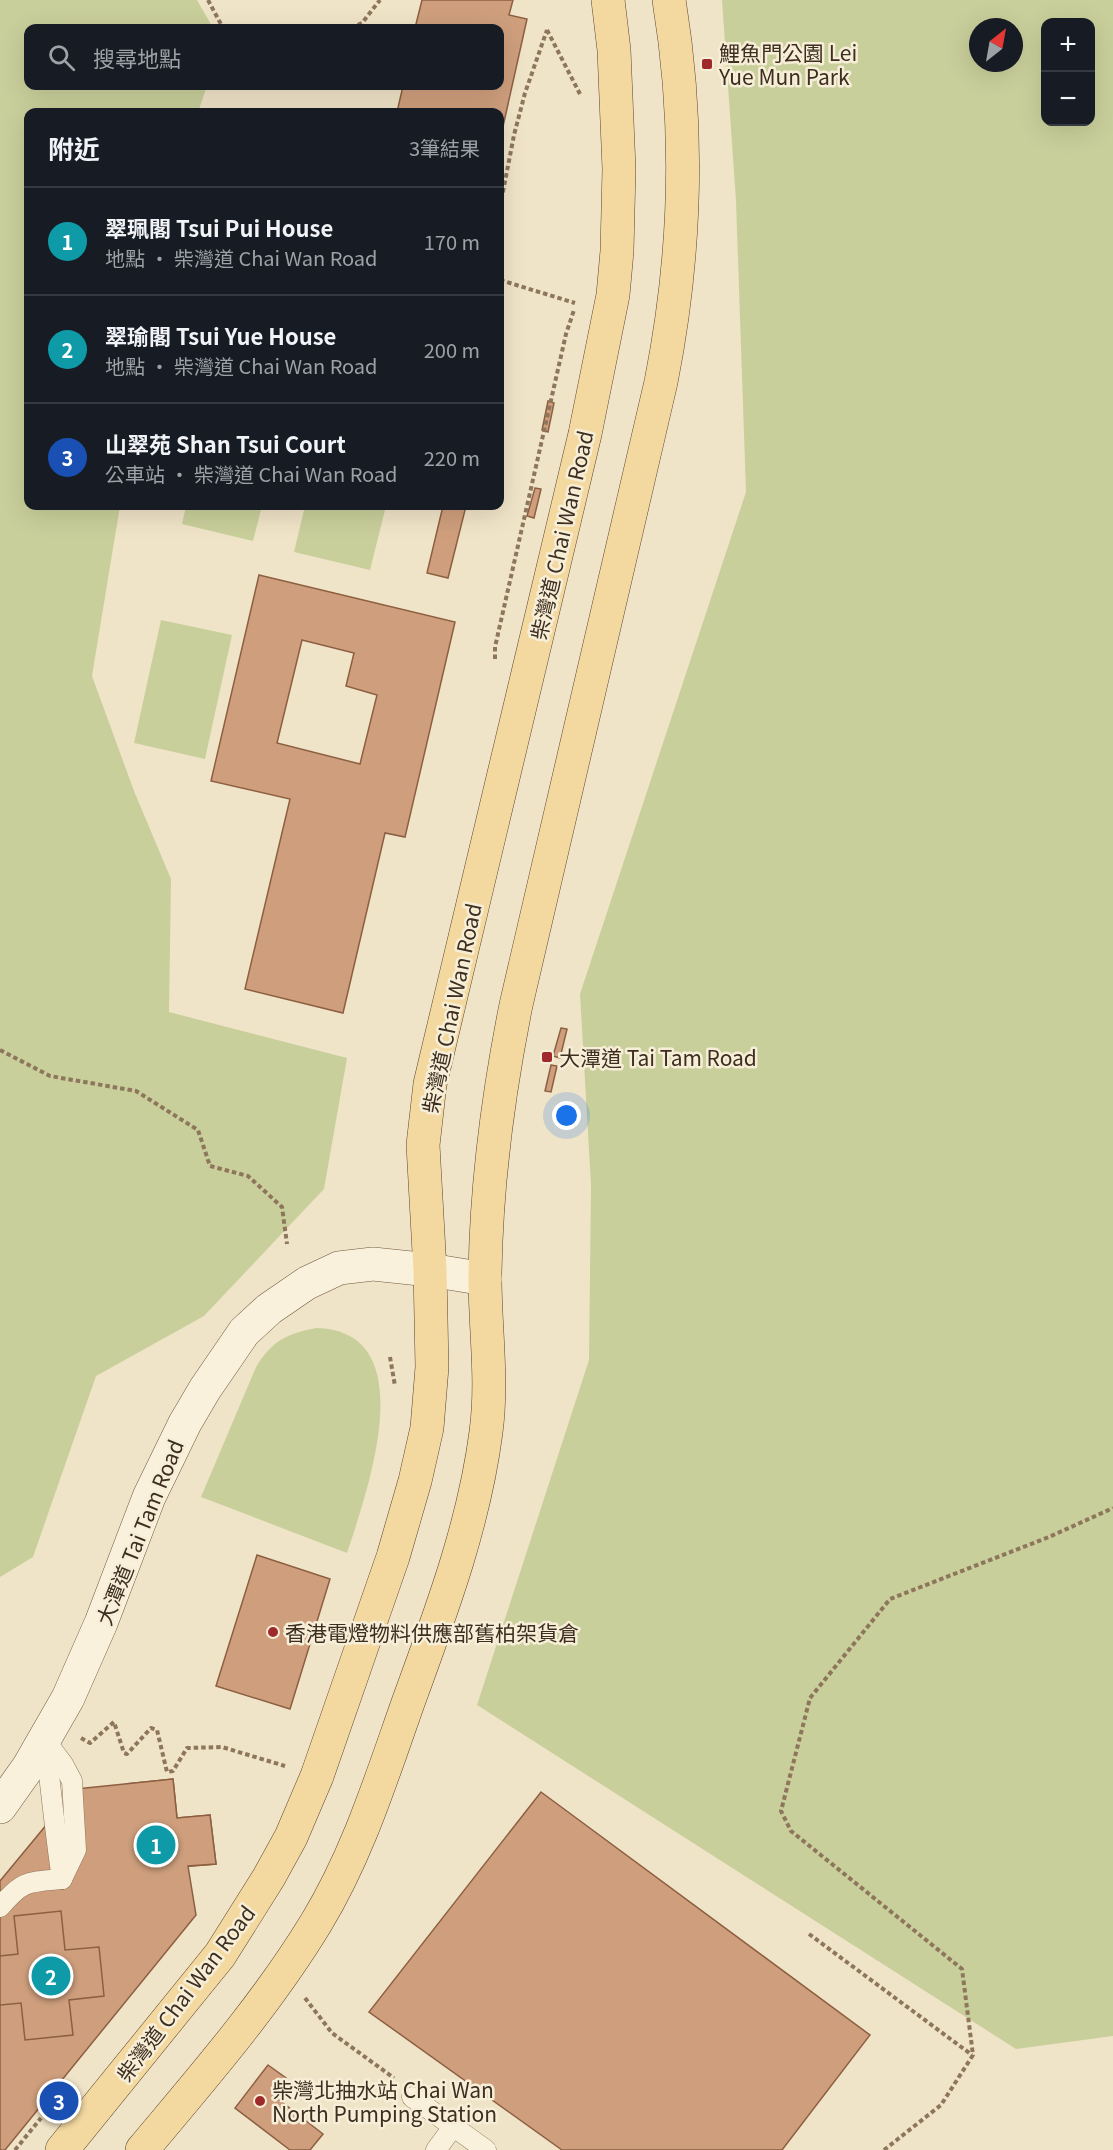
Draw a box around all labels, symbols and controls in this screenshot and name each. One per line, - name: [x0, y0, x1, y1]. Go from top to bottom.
- north arrow: [969, 18, 1023, 72]
- map controls: [1041, 18, 1095, 126]
- button: +: [1041, 18, 1095, 72]
- search box: [24, 24, 504, 90]
- place label: 鯉魚門公園 Lei Yue Mun Park: [718, 37, 857, 91]
- icon: search: [45, 41, 78, 74]
- text: 搜尋地點: [93, 41, 181, 73]
- marker: 鯉魚門公園 Lei Yue Mun Park: [700, 57, 714, 71]
- button: −: [1041, 72, 1095, 126]
- text: 附近: [48, 129, 100, 166]
- text: 3筆結果: [409, 133, 480, 162]
- text: 翠珮閣 Tsui Pui House: [105, 211, 333, 243]
- text: 1: [62, 227, 73, 256]
- text: 170 m: [424, 227, 480, 256]
- text: 地點 · 柴灣道 Chai Wan Road: [105, 243, 377, 272]
- text: 翠瑜閣 Tsui Yue House: [105, 319, 336, 351]
- text: 2: [62, 335, 73, 364]
- text: 200 m: [424, 335, 480, 364]
- text: 地點 · 柴灣道 Chai Wan Road: [105, 351, 377, 380]
- text: 山翠苑 Shan Tsui Court: [105, 427, 346, 459]
- street label: 柴灣道 Chai Wan Road: [522, 428, 600, 642]
- text: 3: [62, 443, 73, 472]
- text: 220 m: [424, 443, 480, 472]
- text: 公車站 · 柴灣道 Chai Wan Road: [105, 459, 397, 488]
- street label: 柴灣道 Chai Wan Road: [414, 900, 488, 1116]
- place label: 大潭道 Tai Tam Road: [559, 1042, 757, 1072]
- marker: 大潭道 Tai Tam Road: [540, 1050, 554, 1064]
- your location: [552, 1101, 581, 1130]
- street label: 大潭道 Tai Tam Road: [88, 1435, 190, 1629]
- place label: 香港電燈物料供應部舊柏架貨倉: [285, 1617, 579, 1647]
- marker: 香港電燈物料供應部舊柏架貨倉: [266, 1625, 280, 1639]
- pin: 1: [136, 1822, 176, 1868]
- street label: 柴灣道 Chai Wan Road: [109, 1899, 261, 2087]
- pin: 2: [32, 1954, 70, 1998]
- place label: 柴灣北抽水站 Chai Wan North Pumping Station: [272, 2074, 497, 2128]
- pin: 3: [40, 2078, 78, 2124]
- marker: 柴灣北抽水站 Chai Wan North Pumping Station: [253, 2094, 267, 2108]

